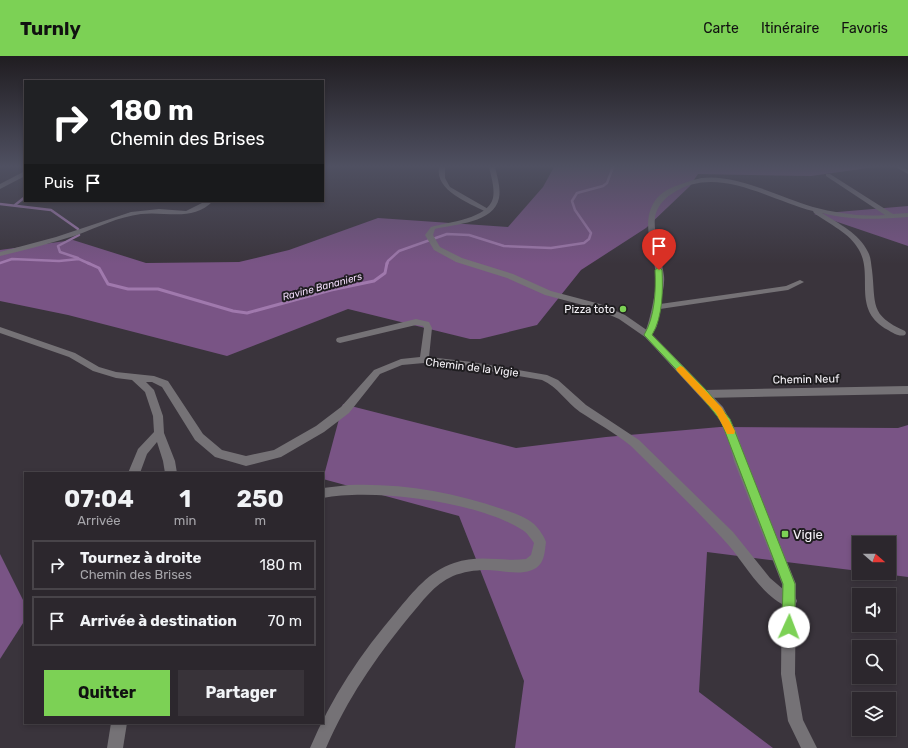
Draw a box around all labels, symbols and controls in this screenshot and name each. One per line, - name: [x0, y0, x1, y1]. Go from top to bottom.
- text: Turnly: [20, 17, 81, 40]
- text: Carte: [703, 20, 739, 37]
- text: Itinéraire: [761, 20, 819, 37]
- text: Favoris: [841, 20, 888, 37]
- text: 180 m: [110, 94, 194, 127]
- icon: right: [44, 96, 96, 148]
- text: Chemin des Brises: [110, 128, 265, 150]
- icon: arrive: [82, 172, 104, 194]
- text: Puis: [44, 174, 74, 192]
- pin: [642, 229, 676, 270]
- icon: arrive: [648, 235, 670, 257]
- water label: Ravine Bananiers: [281, 271, 363, 303]
- place label: Pizza toto: [564, 303, 615, 316]
- marker: Pizza toto: [618, 304, 628, 314]
- street label: Chemin de la Vigie: [425, 355, 519, 380]
- street label: Chemin Neuf: [773, 372, 840, 387]
- text: 07:04: [64, 485, 134, 513]
- text: 1: [179, 485, 191, 513]
- text: 250: [236, 485, 284, 513]
- text: Arrivée: [77, 513, 121, 528]
- text: min: [174, 513, 196, 528]
- text: m: [254, 513, 266, 528]
- place label: Vigie: [793, 527, 823, 543]
- marker: Vigie: [780, 529, 790, 539]
- north arrow: [852, 536, 896, 580]
- map controls: [852, 536, 896, 736]
- text: Tournez à droite: [80, 549, 201, 567]
- icon: right: [46, 554, 68, 576]
- text: 180 m: [260, 556, 302, 574]
- text: Chemin des Brises: [80, 567, 192, 582]
- button: sound: [852, 588, 896, 632]
- position arrow: [768, 606, 810, 648]
- icon: arrive: [46, 610, 68, 632]
- text: Arrivée à destination: [80, 612, 237, 630]
- text: 70 m: [268, 612, 302, 630]
- button: search: [852, 640, 896, 684]
- button: Quitter: [44, 670, 170, 716]
- button: Partager: [178, 670, 304, 716]
- button: layers: [852, 692, 896, 736]

